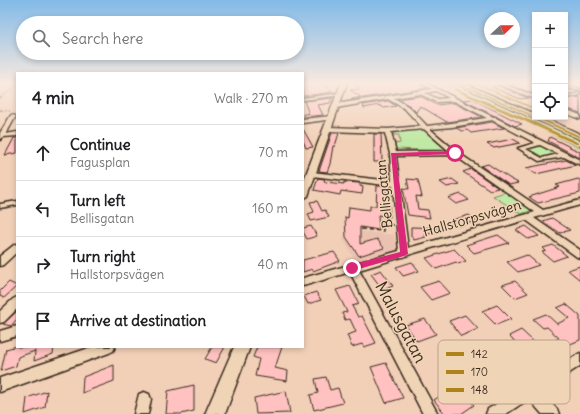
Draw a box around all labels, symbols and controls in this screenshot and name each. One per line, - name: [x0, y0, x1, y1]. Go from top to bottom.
- north arrow: [484, 12, 520, 48]
- map controls: [532, 12, 568, 120]
- button: +: [532, 12, 568, 48]
- search box: [16, 16, 304, 60]
- icon: search: [30, 27, 52, 49]
- text: Search here: [62, 29, 143, 48]
- button: −: [532, 48, 568, 84]
- button: locate: [532, 84, 568, 120]
- text: 4 min: [32, 87, 74, 109]
- text: Walk · 270 m: [214, 90, 288, 107]
- text: Continue: [70, 135, 131, 154]
- icon: ahead: [32, 142, 54, 164]
- text: 70 m: [259, 144, 288, 161]
- route start: [446, 144, 464, 162]
- text: Fagusplan: [70, 154, 130, 171]
- street label: Bellisgatan: [371, 159, 397, 229]
- text: Turn left: [70, 191, 125, 210]
- street label: Hallstorpsvägen: [421, 195, 523, 241]
- icon: left: [32, 198, 54, 220]
- text: 160 m: [252, 200, 288, 217]
- text: Bellisgatan: [70, 210, 134, 227]
- text: Turn right: [70, 247, 135, 266]
- icon: right: [32, 254, 54, 276]
- text: 40 m: [257, 256, 288, 273]
- route end: [343, 259, 361, 277]
- text: Hallstorpsvägen: [70, 266, 164, 283]
- street label: Malusgatan: [370, 277, 432, 367]
- icon: arrive: [32, 310, 54, 332]
- text: Arrive at destination: [70, 311, 206, 330]
- legend: [438, 340, 570, 404]
- text: 142: [471, 347, 488, 361]
- text: 170: [471, 365, 488, 379]
- text: 148: [471, 383, 488, 397]

